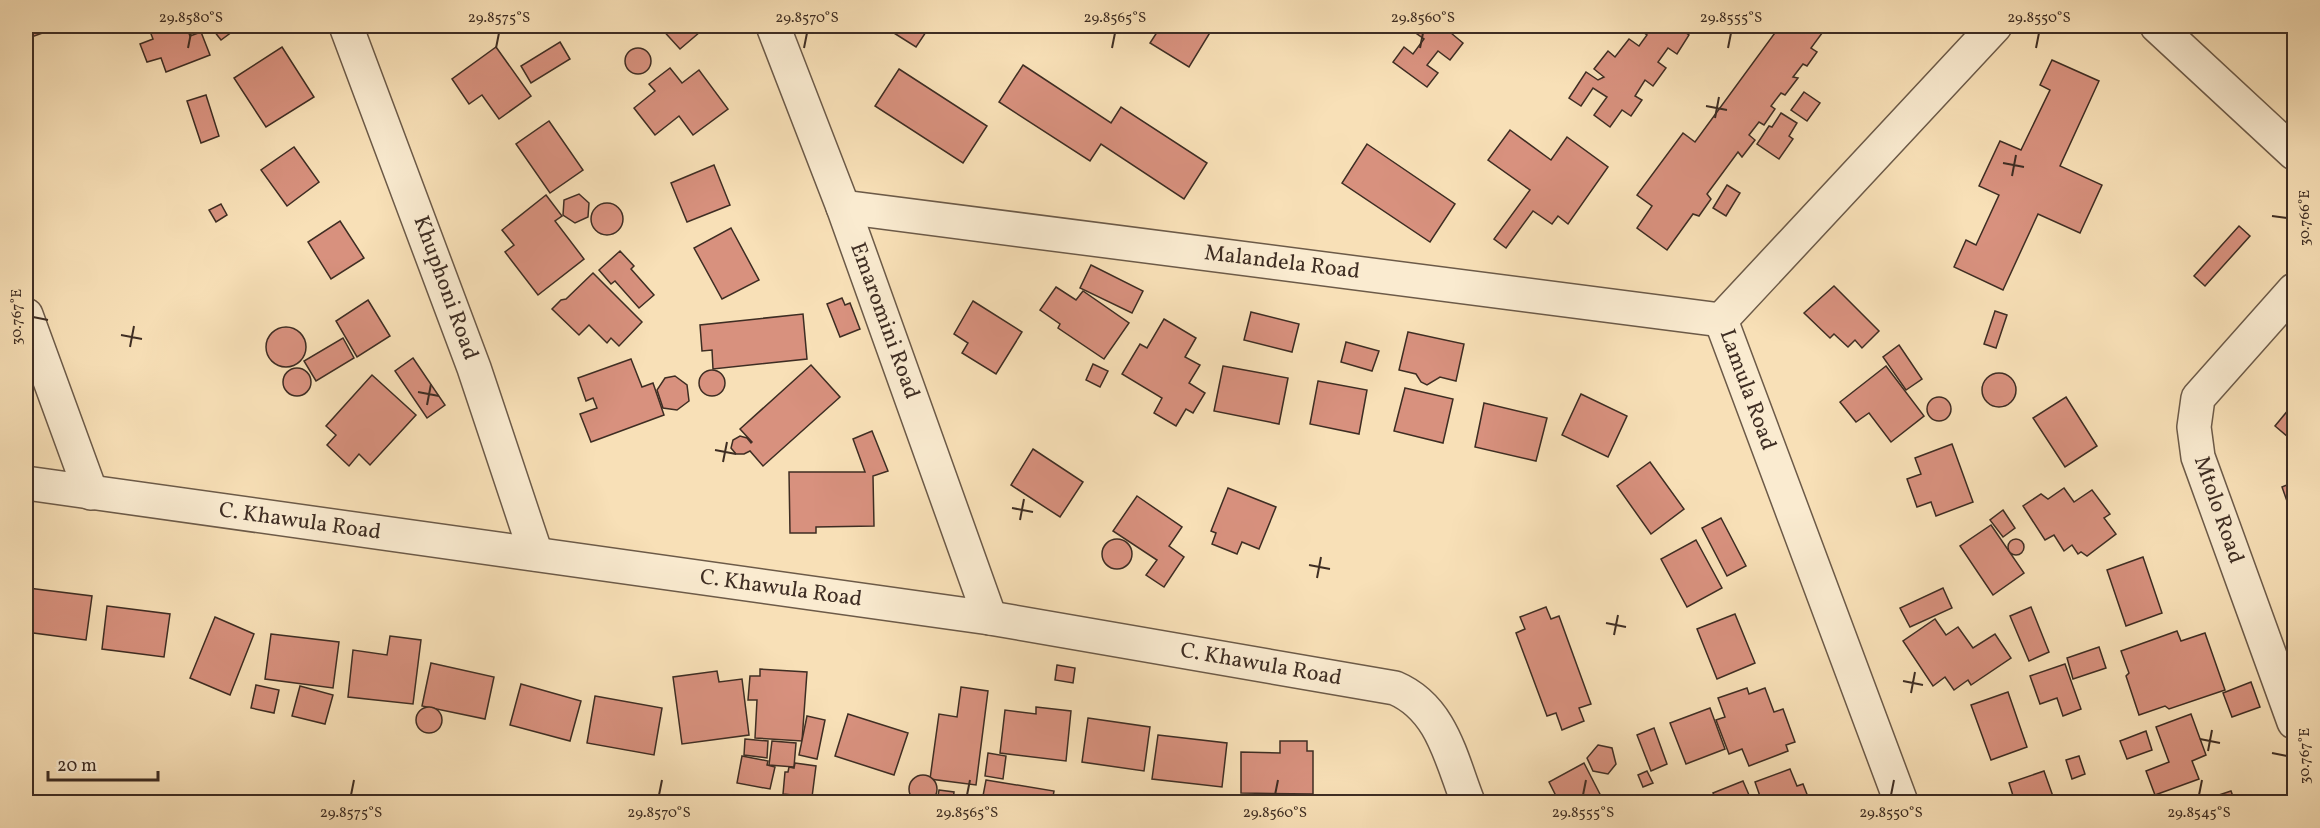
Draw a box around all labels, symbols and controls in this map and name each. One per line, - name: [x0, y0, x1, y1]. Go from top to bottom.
- text: 29.8580°S: [159, 8, 223, 29]
- text: 29.8575°S: [468, 8, 530, 29]
- text: 29.8570°S: [775, 8, 839, 29]
- text: 29.8565°S: [1084, 8, 1146, 29]
- text: 29.8560°S: [1391, 8, 1455, 29]
- text: 29.8555°S: [1700, 8, 1762, 29]
- text: 29.8550°S: [2007, 8, 2071, 29]
- text: 30.766°E: [2295, 190, 2316, 246]
- street label: Khuphoni Road: [405, 212, 485, 364]
- street label: Emaromini Road: [841, 238, 927, 404]
- street label: Malandela Road: [1202, 238, 1362, 288]
- text: 30.767°E: [7, 289, 28, 345]
- street label: Lamula Road: [1711, 325, 1783, 455]
- street label: Mtolo Road: [2185, 452, 2251, 568]
- street label: C. Khawula Road: [217, 495, 383, 549]
- street label: C. Khawula Road: [698, 562, 864, 616]
- street label: C. Khawula Road: [1178, 636, 1344, 694]
- text: 30.767°E: [2295, 728, 2316, 784]
- scale bar: [48, 744, 158, 782]
- text: 20 m: [57, 754, 97, 779]
- text: 29.8575°S: [320, 803, 382, 824]
- text: 29.8570°S: [627, 803, 691, 824]
- text: 29.8565°S: [936, 803, 998, 824]
- text: 29.8560°S: [1243, 803, 1307, 824]
- text: 29.8555°S: [1552, 803, 1614, 824]
- text: 29.8550°S: [1859, 803, 1923, 824]
- text: 29.8545°S: [2167, 803, 2231, 824]

